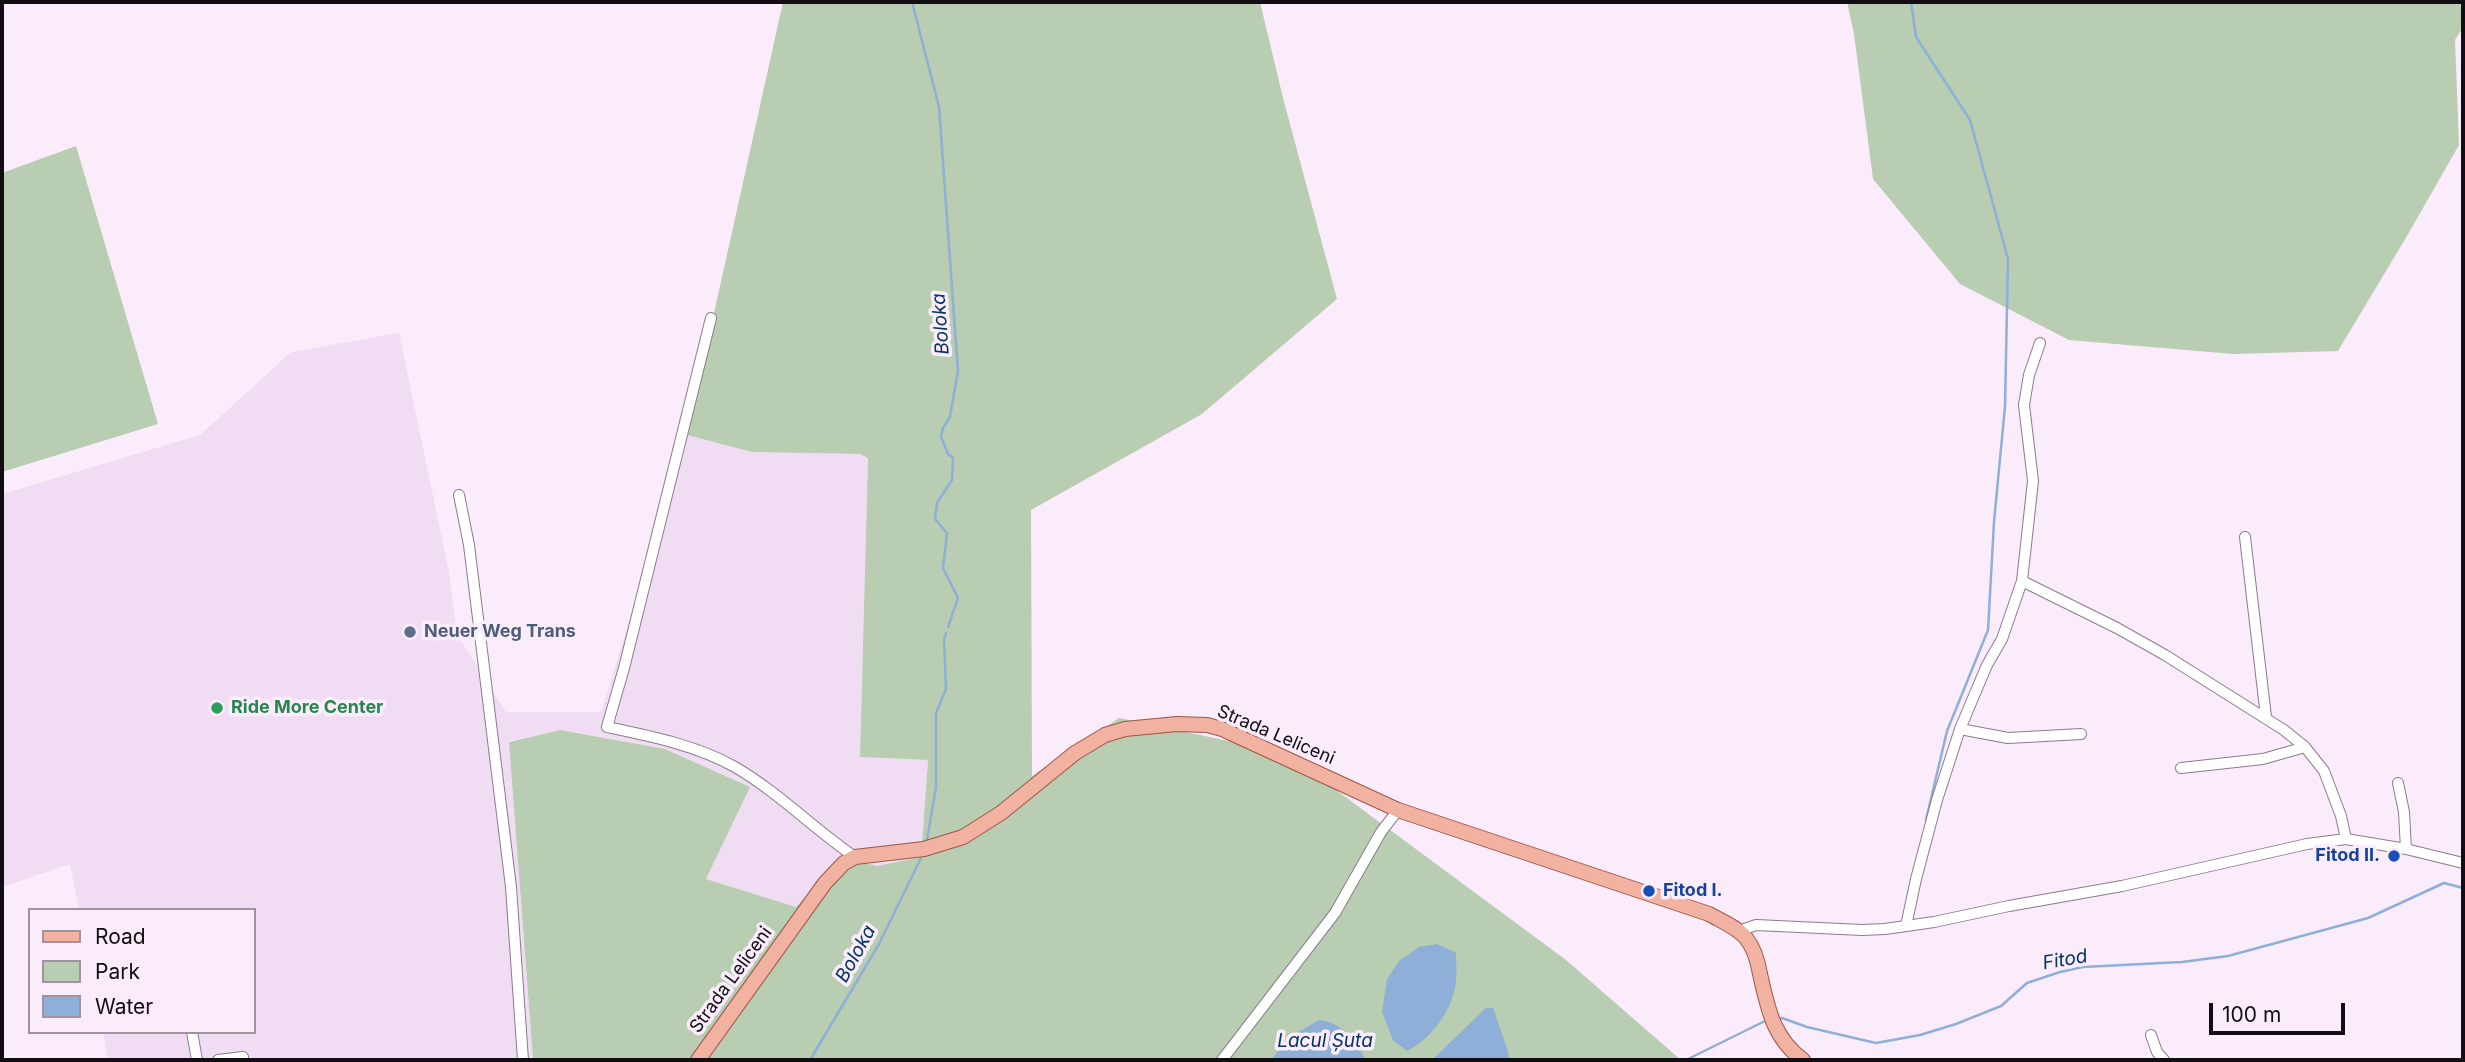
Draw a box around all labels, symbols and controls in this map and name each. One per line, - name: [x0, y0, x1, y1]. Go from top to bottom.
- water label: Boloka: [927, 293, 955, 355]
- place label: Neuer Weg Trans: [424, 621, 576, 643]
- marker: Neuer Weg Trans: [402, 624, 418, 640]
- place label: Ride More Center: [231, 697, 383, 719]
- marker: Ride More Center: [209, 700, 225, 716]
- street label: Strada Leliceni: [1214, 701, 1338, 769]
- place label: Fitod II.: [2315, 845, 2380, 867]
- marker: Fitod II.: [2386, 848, 2402, 864]
- place label: Fitod I.: [1663, 880, 1723, 902]
- marker: Fitod I.: [1641, 883, 1657, 899]
- legend: [28, 908, 256, 1034]
- water label: Boloka: [831, 922, 881, 986]
- street label: Strada Leliceni: [685, 923, 777, 1037]
- text: Road: [95, 924, 146, 949]
- water label: Fitod: [2041, 945, 2089, 975]
- text: Park: [95, 959, 140, 984]
- scale bar: [2213, 988, 2350, 1032]
- text: Water: [95, 994, 153, 1019]
- text: 100 m: [2222, 1002, 2281, 1027]
- water label: Lacul Șuta: [1277, 1030, 1373, 1052]

